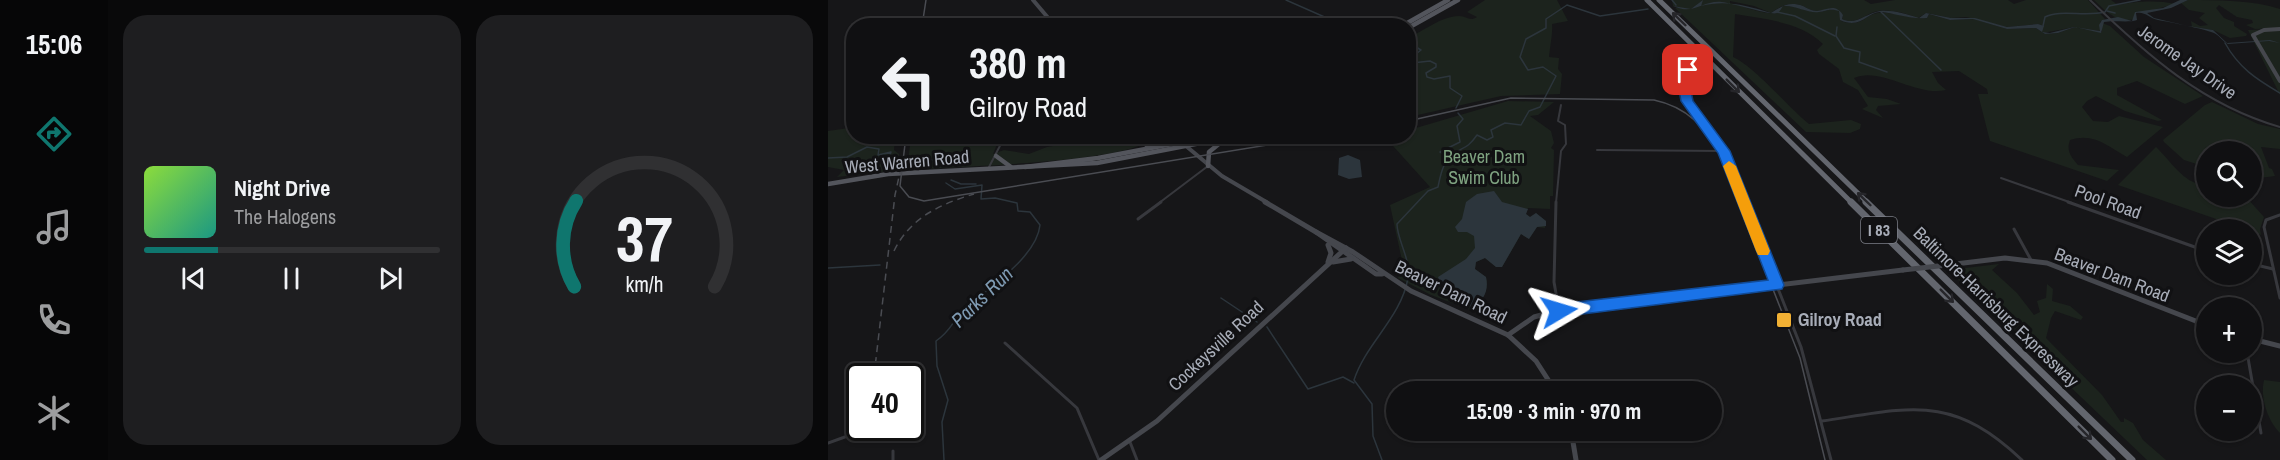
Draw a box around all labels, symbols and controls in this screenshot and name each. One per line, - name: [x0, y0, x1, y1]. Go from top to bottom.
- one-way arrow: [1671, 12, 1686, 27]
- street label: Jerome Jay Drive: [2133, 18, 2242, 105]
- text: 15:06: [26, 26, 82, 62]
- text: 380 m: [969, 35, 1067, 91]
- icon: left: [870, 42, 948, 120]
- pin: [1662, 44, 1713, 95]
- icon: arrive: [1671, 53, 1704, 86]
- one-way arrow: [1726, 78, 1741, 93]
- text: Gilroy Road: [969, 89, 1087, 125]
- icon: directions: [33, 113, 75, 155]
- map controls: [2196, 141, 2262, 441]
- button: search: [2196, 141, 2262, 207]
- street label: West Warren Road: [844, 144, 970, 179]
- park label: Beaver Dam Swim Club: [1443, 144, 1525, 190]
- text: Night Drive: [234, 173, 330, 203]
- street label: Pool Road: [2072, 178, 2145, 225]
- one-way arrow: [1856, 192, 1871, 206]
- text: 37: [616, 196, 673, 280]
- text: The Halogens: [234, 203, 336, 230]
- icon: music: [33, 206, 75, 248]
- road number: I 83: [1861, 217, 1897, 243]
- button: layers: [2196, 219, 2262, 285]
- street label: Baltimore-Harrisburg Expressway: [1908, 221, 2085, 393]
- street label: Beaver Dam Road: [2051, 241, 2173, 308]
- street label: Beaver Dam Road: [1391, 254, 1511, 329]
- water label: Parks Run: [945, 260, 1019, 333]
- icon: previous: [177, 262, 210, 295]
- icon: pause: [275, 262, 308, 295]
- icon: next: [374, 262, 407, 295]
- text: km/h: [625, 270, 663, 299]
- position arrow: [1527, 279, 1591, 343]
- one-way arrow: [1939, 289, 1954, 304]
- street label: Cockeysville Road: [1162, 295, 1269, 396]
- button: +: [2196, 297, 2262, 363]
- icon: phone: [33, 299, 75, 341]
- place label: Gilroy Road: [1798, 307, 1882, 332]
- marker: Gilroy Road: [1775, 311, 1793, 329]
- speed limit sign: 40: [846, 363, 924, 441]
- button: −: [2196, 375, 2262, 441]
- icon: climate: [33, 392, 75, 434]
- text: 15:09 · 3 min · 970 m: [1467, 396, 1641, 426]
- one-way arrow: [2078, 426, 2093, 441]

